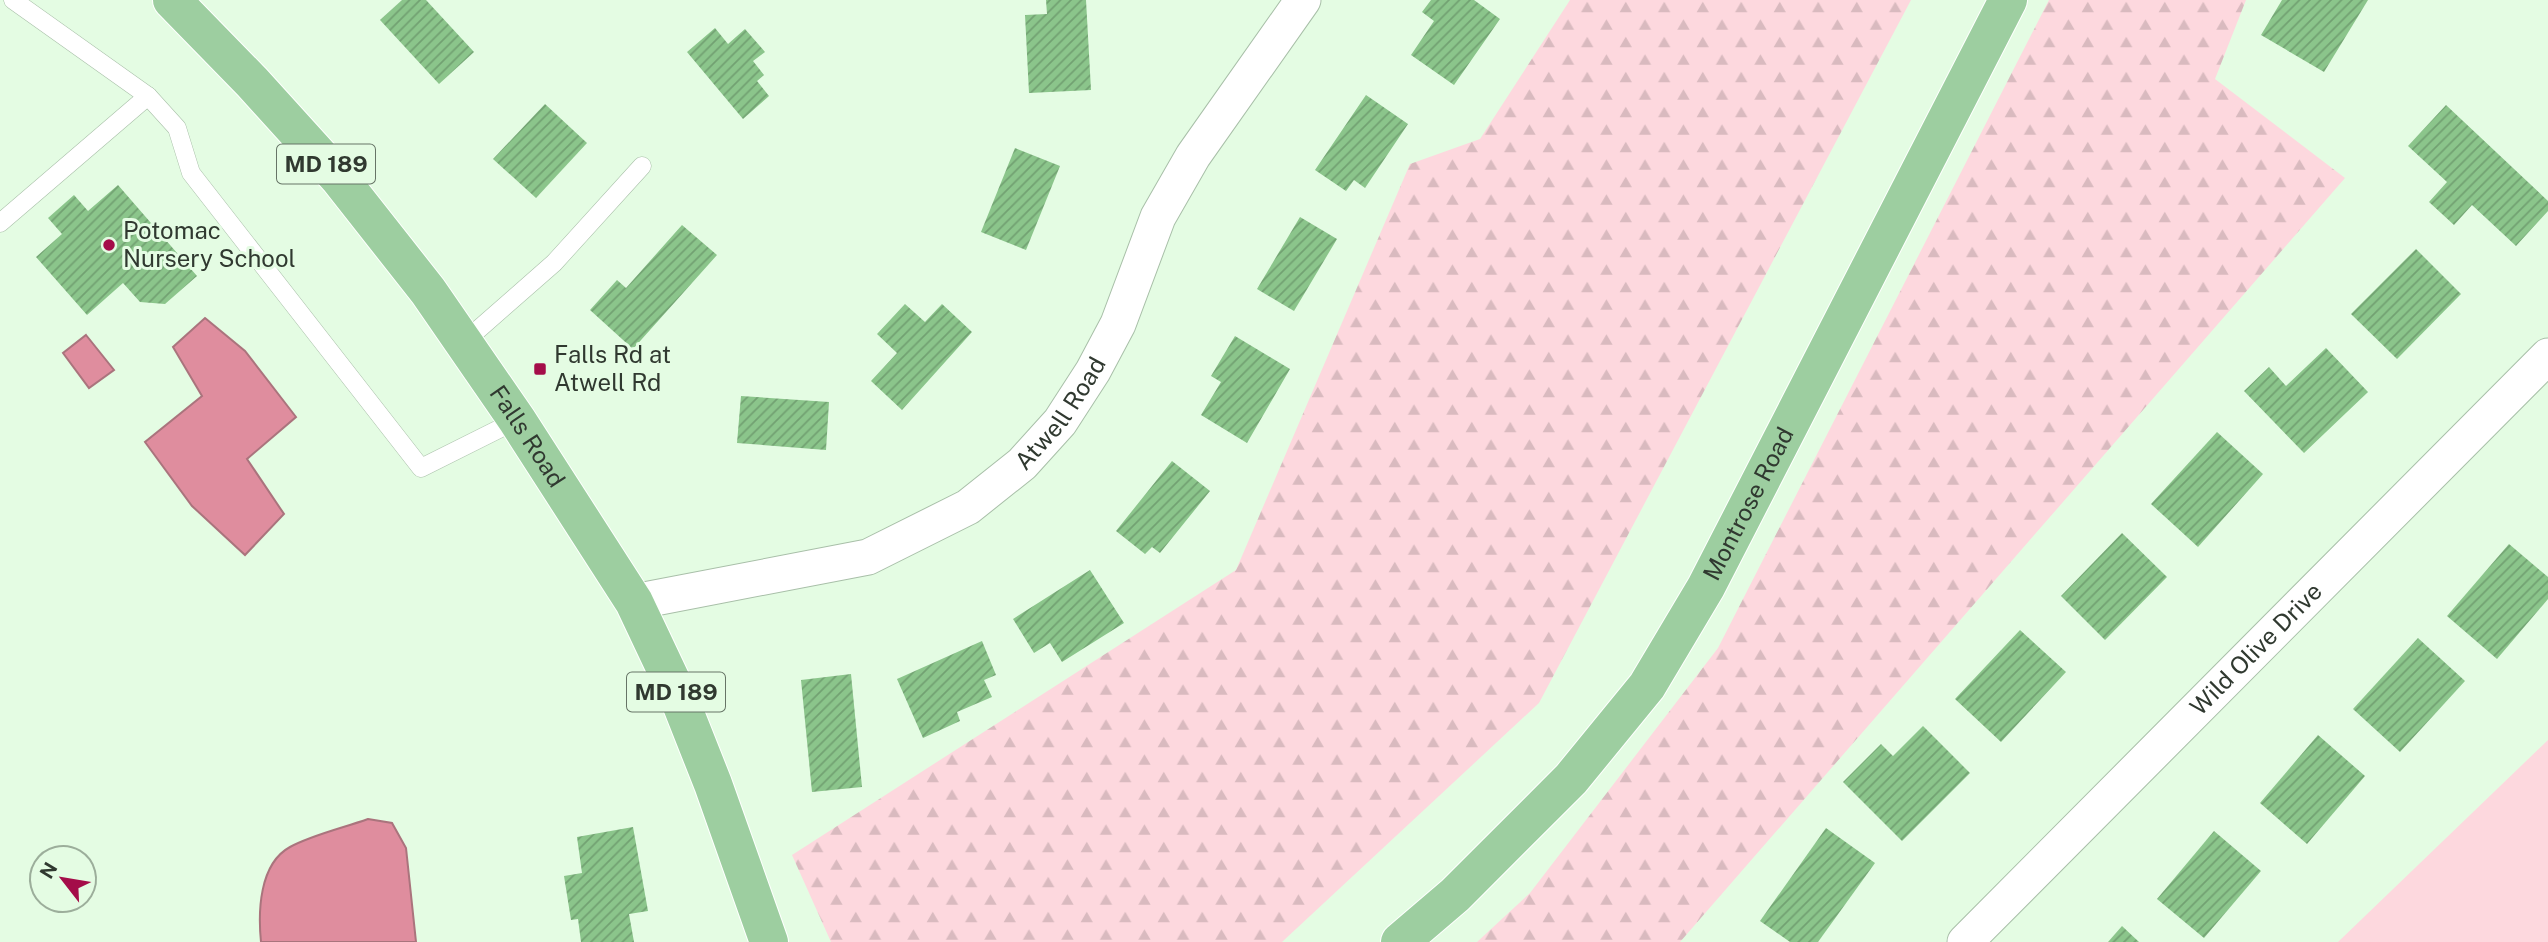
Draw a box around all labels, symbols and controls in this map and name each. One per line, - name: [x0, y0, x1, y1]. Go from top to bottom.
- road number: MD 189: [277, 144, 375, 183]
- place label: Potomac Nursery School: [123, 216, 296, 272]
- marker: Potomac Nursery School: [101, 237, 117, 253]
- place label: Falls Rd at Atwell Rd: [554, 340, 671, 396]
- street label: Atwell Road: [1009, 352, 1111, 475]
- marker: Falls Rd at Atwell Rd: [532, 361, 548, 377]
- street label: Falls Road: [484, 380, 571, 492]
- street label: Montrose Road: [1697, 422, 1799, 585]
- street label: Wild Olive Drive: [2184, 577, 2327, 720]
- road number: MD 189: [627, 672, 725, 712]
- north arrow: [28, 844, 98, 914]
- text: N: [35, 858, 62, 882]

